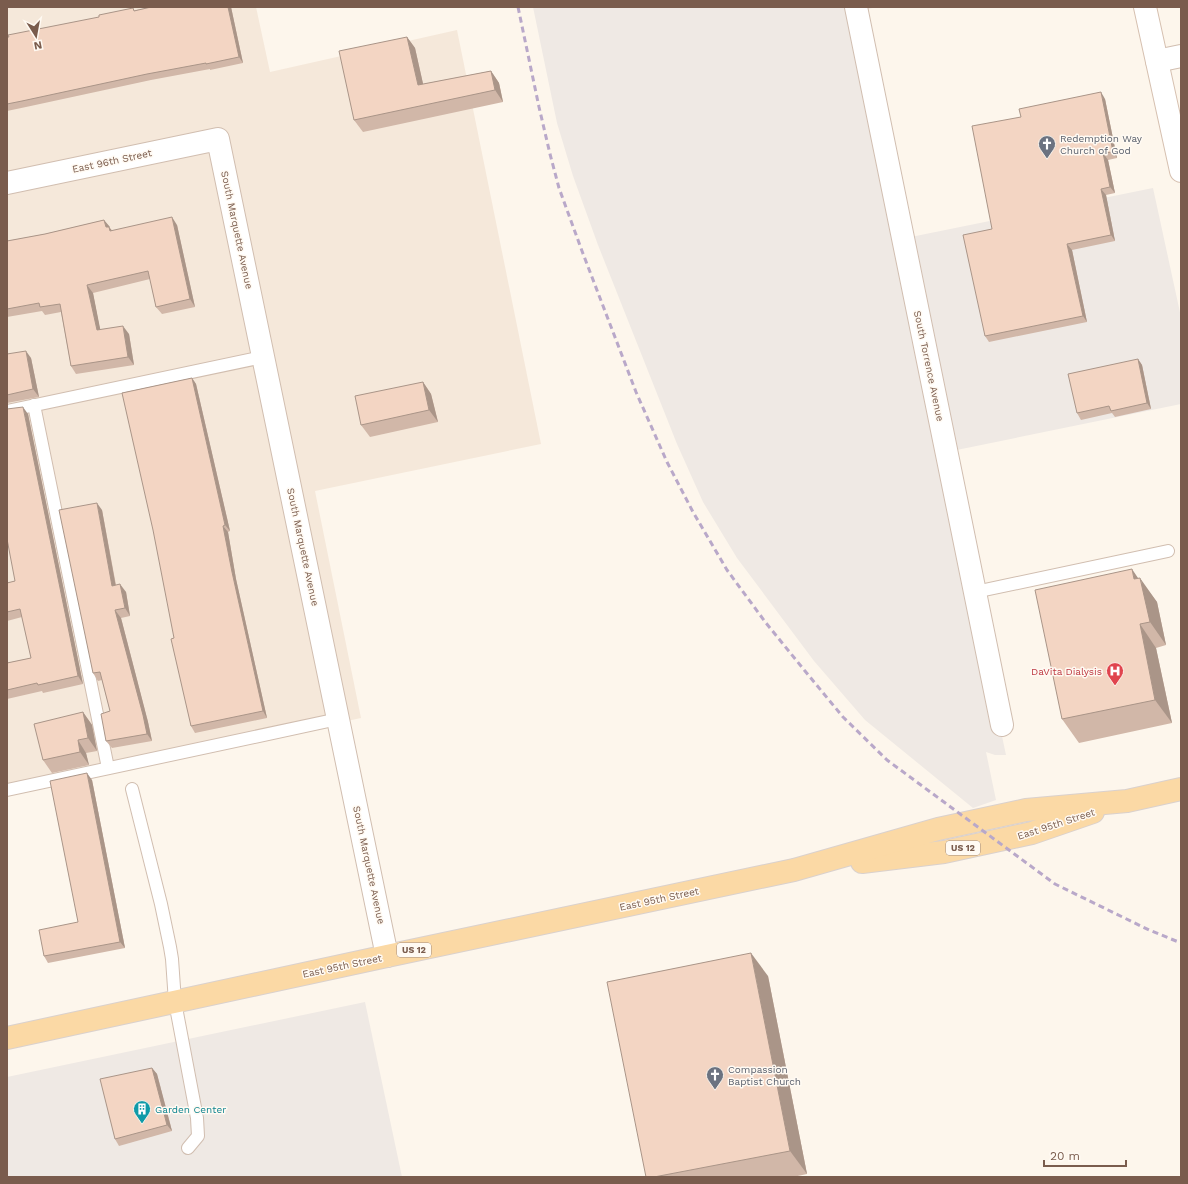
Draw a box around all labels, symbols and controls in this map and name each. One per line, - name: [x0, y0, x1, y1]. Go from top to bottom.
- north arrow: [16, 16, 56, 56]
- text: N: [33, 38, 43, 52]
- place label: Redemption Way Church of God: [1060, 133, 1143, 156]
- church icon: Redemption Way Church of God: [1037, 134, 1057, 159]
- street label: East 96th Street: [71, 147, 154, 175]
- street label: South Marquette Avenue: [219, 170, 255, 290]
- street label: South Torrence Avenue: [912, 310, 946, 423]
- street label: South Marquette Avenue: [285, 487, 321, 607]
- hospital icon: DaVita Dialysis: [1105, 661, 1125, 686]
- place label: DaVita Dialysis: [1031, 666, 1102, 677]
- street label: South Marquette Avenue: [351, 805, 387, 925]
- street label: East 95th Street: [1016, 806, 1097, 842]
- road number: US 12: [946, 841, 980, 855]
- street label: East 95th Street: [618, 885, 700, 913]
- road number: US 12: [397, 943, 431, 957]
- street label: East 95th Street: [301, 952, 383, 980]
- place label: Compassion Baptist Church: [728, 1064, 801, 1087]
- church icon: Compassion Baptist Church: [705, 1065, 725, 1090]
- building icon: Garden Center: [132, 1099, 152, 1124]
- place label: Garden Center: [155, 1104, 226, 1115]
- scale bar: [1044, 1142, 1126, 1168]
- text: 20 m: [1050, 1149, 1080, 1163]

